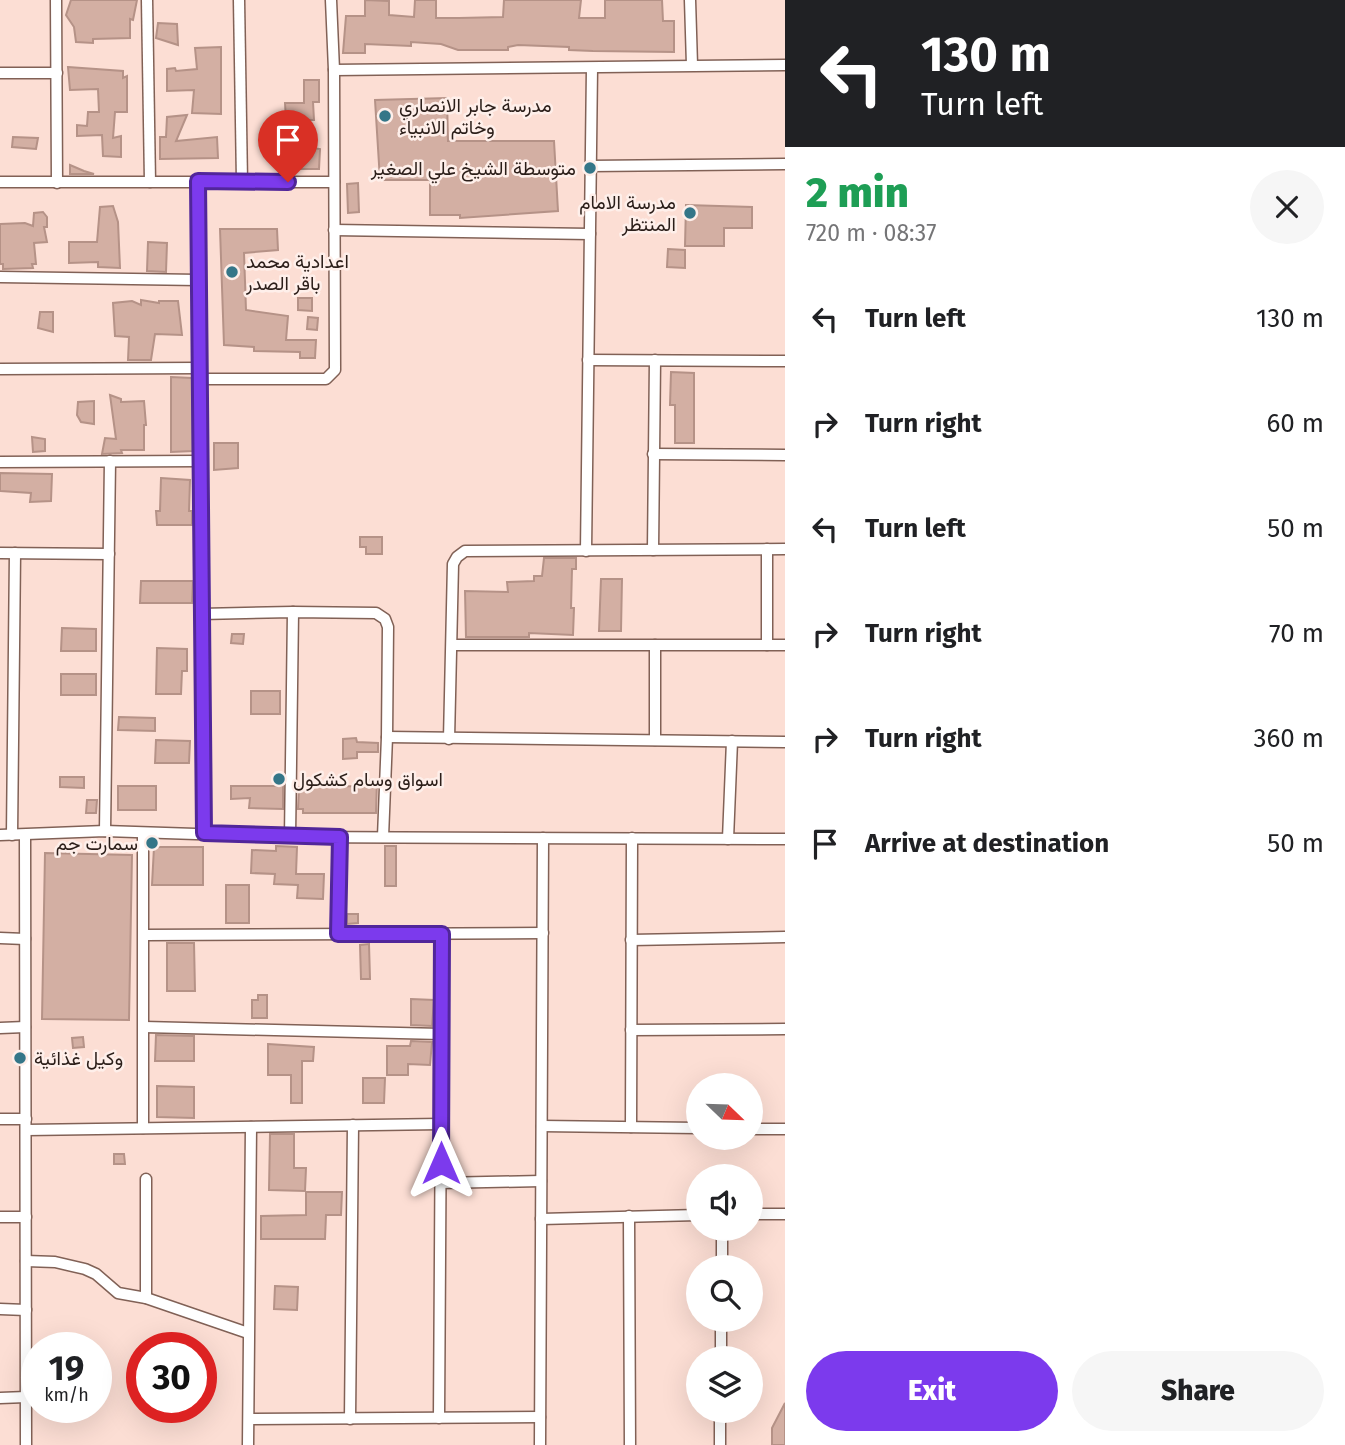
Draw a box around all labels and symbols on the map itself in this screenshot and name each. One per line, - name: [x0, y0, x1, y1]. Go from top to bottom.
- place label: مدرسة جابر الانصاري وخاتم الانبياء: [399, 94, 552, 140]
- marker: مدرسة جابر الانصاري وخاتم الانبياء: [377, 108, 393, 124]
- pin: [258, 110, 318, 182]
- place label: متوسطة الشيخ علي الصغير: [370, 157, 576, 184]
- marker: متوسطة الشيخ علي الصغير: [582, 160, 598, 176]
- place label: مدرسة الامام المنتظر: [579, 191, 676, 236]
- marker: مدرسة الامام المنتظر: [682, 205, 698, 221]
- place label: اعدادية محمد باقر الصدر: [245, 250, 349, 295]
- marker: اعدادية محمد باقر الصدر: [224, 264, 240, 280]
- place label: اسواق وسام كشكول: [293, 768, 443, 792]
- marker: اسواق وسام كشكول: [271, 771, 287, 787]
- place label: سمارت جم: [56, 832, 138, 856]
- marker: سمارت جم: [144, 835, 160, 851]
- place label: وكيل غذائية: [34, 1047, 123, 1070]
- marker: وكيل غذائية: [12, 1050, 28, 1066]
- north arrow: [686, 1073, 763, 1150]
- position arrow: [404, 1126, 478, 1200]
- speed limit sign: 30: [126, 1332, 217, 1423]

